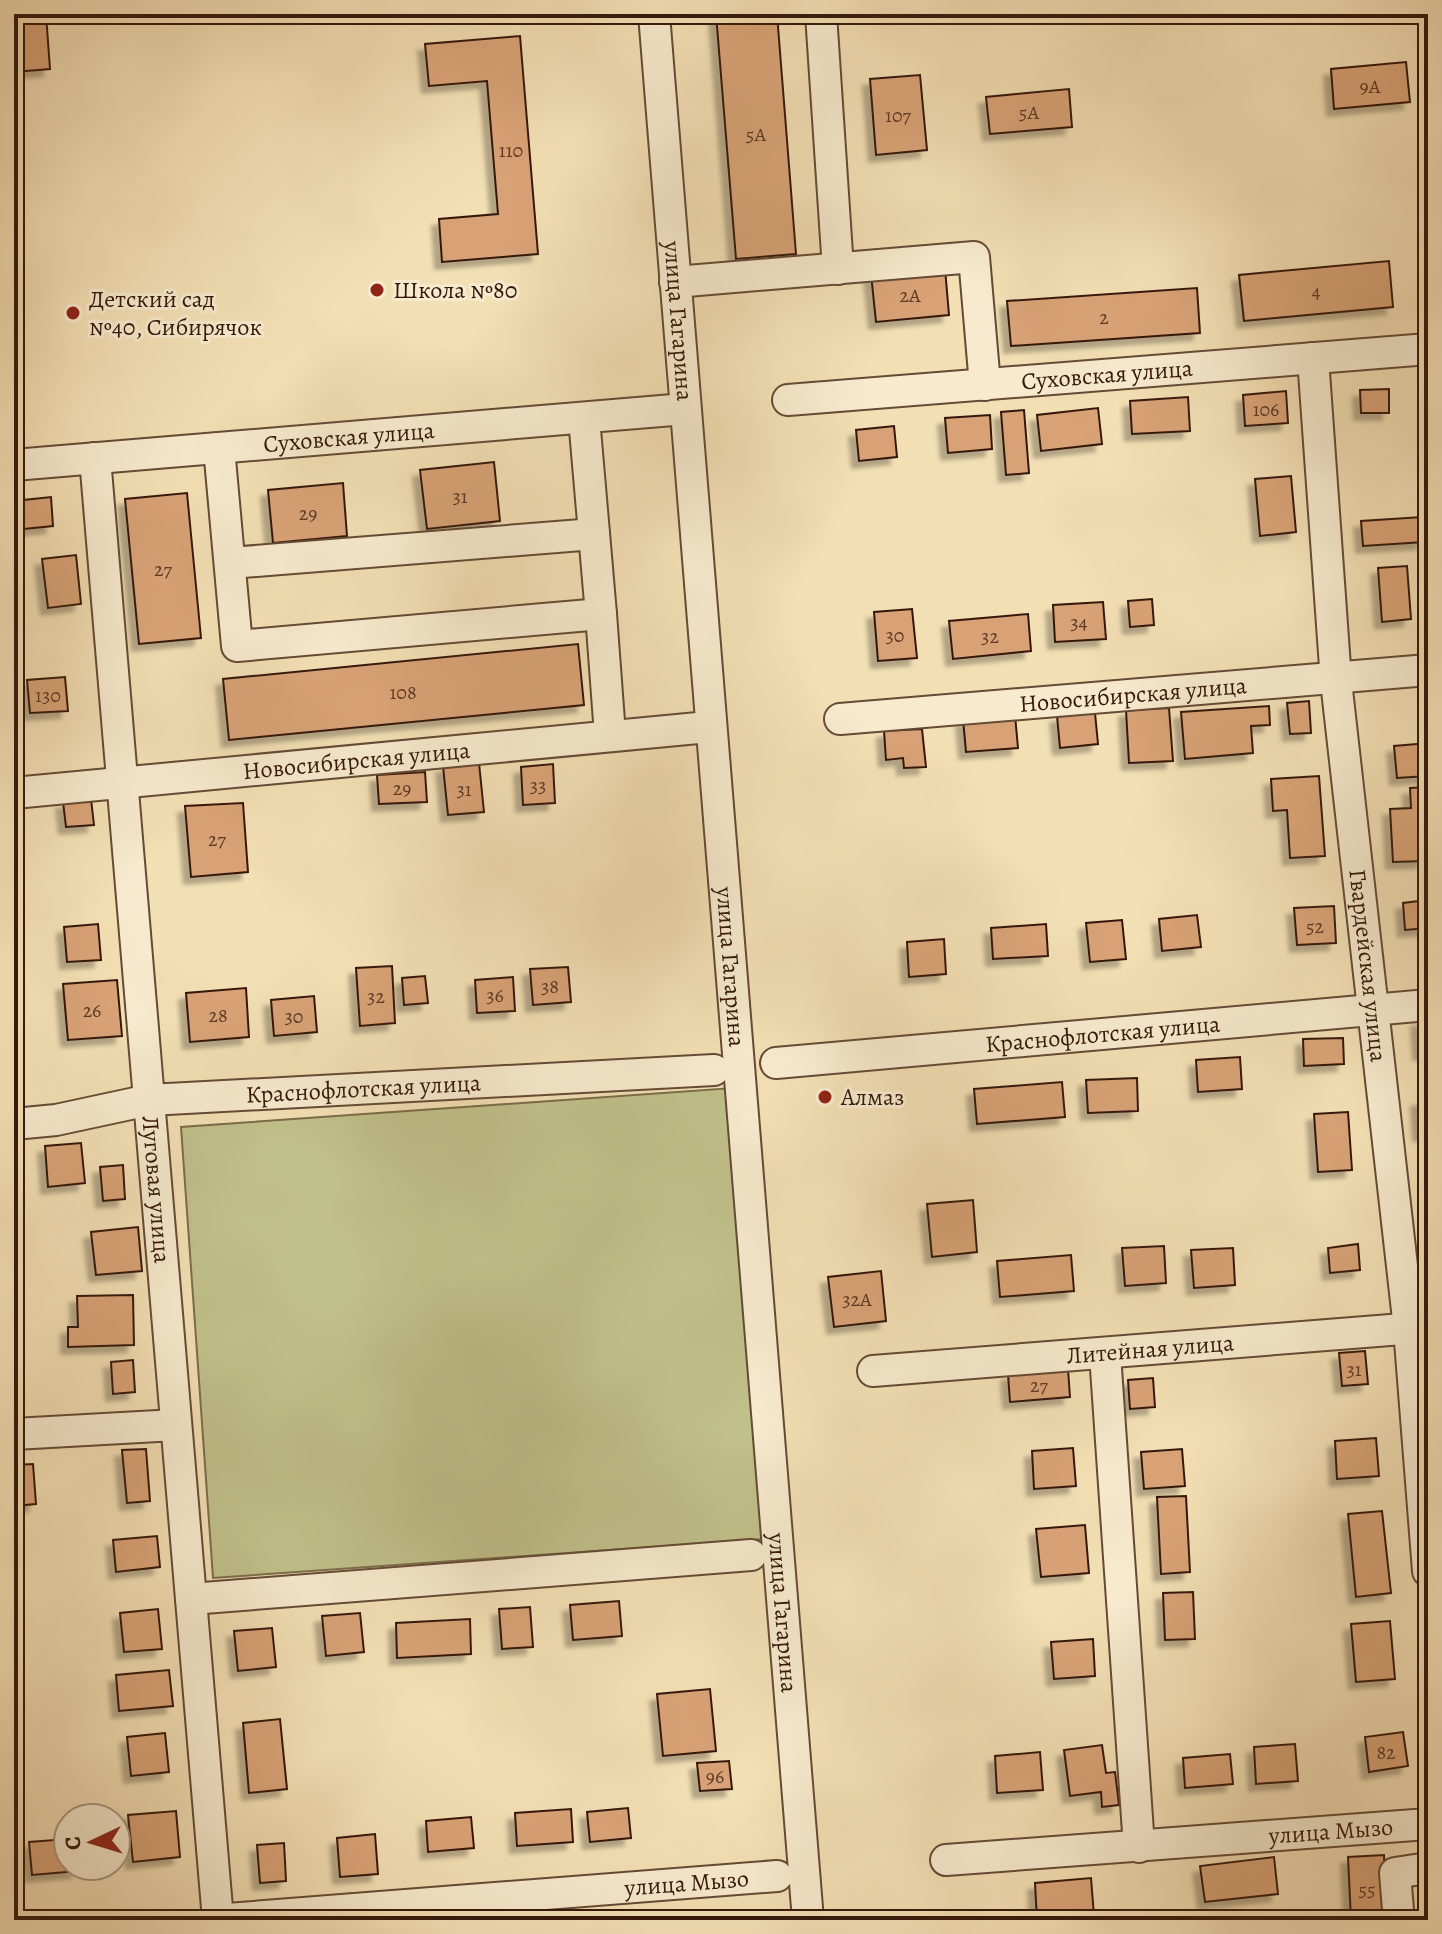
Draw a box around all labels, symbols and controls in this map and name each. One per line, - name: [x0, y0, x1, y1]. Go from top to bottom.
- house number: 9А: [1360, 73, 1381, 100]
- house number: 5А: [1019, 99, 1039, 126]
- house number: 107: [885, 102, 912, 129]
- house number: 5А: [746, 121, 766, 148]
- house number: 110: [499, 137, 523, 164]
- street label: улица Гагарина: [656, 239, 701, 402]
- place label: Школа №80: [393, 274, 517, 306]
- house number: 4: [1311, 278, 1321, 305]
- marker: Школа №80: [368, 281, 386, 299]
- house number: 2А: [899, 282, 921, 309]
- place label: Детский сад №40, Сибирячок: [89, 283, 262, 343]
- marker: Детский сад №40, Сибирячок: [64, 304, 82, 322]
- house number: 2: [1099, 304, 1109, 331]
- street label: Суховская улица: [1020, 352, 1194, 397]
- house number: 106: [1253, 396, 1279, 423]
- street label: Суховская улица: [262, 414, 436, 460]
- house number: 31: [452, 483, 468, 510]
- house number: 29: [299, 500, 317, 527]
- house number: 27: [154, 556, 173, 583]
- house number: 34: [1070, 609, 1088, 636]
- house number: 30: [886, 622, 904, 649]
- house number: 32: [981, 623, 999, 650]
- street label: Новосибирская улица: [1018, 669, 1248, 720]
- house number: 108: [389, 679, 417, 706]
- house number: 130: [35, 682, 61, 709]
- street label: Новосибирская улица: [241, 734, 472, 787]
- house number: 33: [530, 772, 546, 799]
- house number: 29: [393, 775, 411, 802]
- house number: 31: [456, 776, 472, 803]
- house number: 27: [208, 826, 227, 853]
- street label: Гвардейская улица: [1341, 867, 1395, 1064]
- street label: улица Гагарина: [709, 885, 753, 1048]
- house number: 52: [1306, 913, 1325, 940]
- house number: 38: [541, 973, 559, 1000]
- house number: 36: [486, 982, 504, 1009]
- house number: 32: [367, 983, 385, 1010]
- house number: 26: [83, 997, 101, 1024]
- house number: 28: [208, 1002, 228, 1029]
- house number: 30: [285, 1003, 303, 1030]
- street label: Краснофлотская улица: [984, 1008, 1221, 1060]
- street label: Краснофлотская улица: [245, 1066, 482, 1111]
- place label: Алмаз: [840, 1081, 904, 1113]
- marker: Алмаз: [816, 1088, 834, 1106]
- street label: Луговая улица: [134, 1114, 179, 1265]
- house number: 32А: [842, 1286, 872, 1313]
- street label: Литейная улица: [1065, 1326, 1235, 1372]
- house number: 31: [1346, 1356, 1362, 1383]
- house number: 27: [1030, 1372, 1049, 1399]
- street label: улица Гагарина: [761, 1531, 806, 1694]
- house number: 82: [1376, 1739, 1396, 1766]
- house number: 96: [706, 1763, 724, 1790]
- north arrow: [52, 1802, 132, 1882]
- street label: улица Мызо: [1267, 1811, 1394, 1852]
- text: С: [58, 1836, 88, 1851]
- street label: улица Мызо: [622, 1862, 750, 1904]
- house number: 55: [1358, 1876, 1376, 1903]

